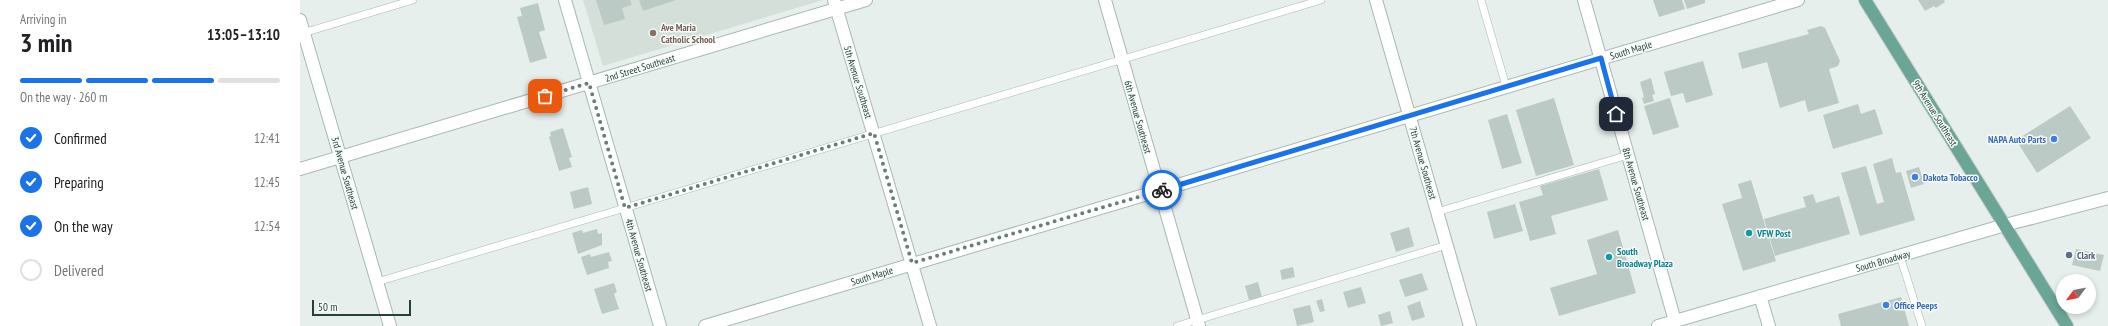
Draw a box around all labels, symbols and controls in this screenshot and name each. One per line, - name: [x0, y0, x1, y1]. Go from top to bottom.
- text: Arriving in: [20, 11, 67, 28]
- place label: Ave Maria Catholic School: [660, 21, 716, 46]
- text: 13:05–13:10: [207, 25, 280, 44]
- text: 3 min: [20, 26, 73, 59]
- marker: Ave Maria Catholic School: [648, 28, 658, 38]
- street label: South Maple: [1608, 37, 1654, 63]
- street label: 5th Avenue Southeast: [841, 44, 875, 120]
- street label: 2nd Street Southeast: [603, 51, 677, 85]
- street label: 9th Avenue Southeast: [1910, 78, 1961, 149]
- pin: [528, 79, 562, 113]
- street label: 6th Avenue Southeast: [1121, 79, 1155, 155]
- icon: bag: [534, 85, 556, 107]
- text: On the way · 260 m: [20, 89, 107, 106]
- pin: [1599, 97, 1633, 131]
- icon: home: [1605, 103, 1627, 125]
- street label: 7th Avenue Southeast: [1406, 125, 1440, 201]
- icon: check: [20, 127, 42, 149]
- text: Confirmed: [54, 129, 107, 148]
- text: 12:41: [254, 130, 280, 147]
- place label: NAPA Auto Parts: [1988, 133, 2046, 146]
- marker: NAPA Auto Parts: [2049, 134, 2059, 144]
- street label: 3rd Avenue Southeast: [328, 135, 362, 211]
- street label: 8th Avenue Southeast: [1619, 146, 1653, 222]
- courier: [1142, 170, 1182, 210]
- icon: check: [20, 171, 42, 193]
- place label: Dakota Tobacco: [1923, 171, 1978, 184]
- marker: Dakota Tobacco: [1910, 172, 1920, 182]
- text: Preparing: [54, 173, 104, 192]
- text: 12:45: [254, 174, 280, 191]
- icon: bike: [1151, 179, 1173, 201]
- icon: check: [20, 215, 42, 237]
- text: On the way: [54, 217, 113, 236]
- street label: 4th Avenue Southeast: [622, 217, 656, 293]
- text: 12:54: [254, 218, 280, 235]
- place label: VFW Post: [1756, 227, 1791, 240]
- marker: VFW Post: [1744, 228, 1754, 238]
- place label: South Broadway Plaza: [1617, 245, 1673, 270]
- street label: South Broadway: [1854, 247, 1912, 275]
- place label: Clark: [2077, 249, 2096, 262]
- marker: Clark: [2064, 250, 2074, 260]
- marker: South Broadway Plaza: [1604, 252, 1614, 262]
- text: Delivered: [54, 261, 104, 280]
- street label: South Maple: [849, 263, 895, 289]
- north arrow: [2056, 274, 2096, 314]
- map controls: [2056, 274, 2096, 314]
- scale bar: [312, 298, 411, 317]
- place label: Office Peeps: [1894, 299, 1938, 312]
- text: 50 m: [318, 300, 337, 314]
- marker: Office Peeps: [1881, 300, 1891, 310]

